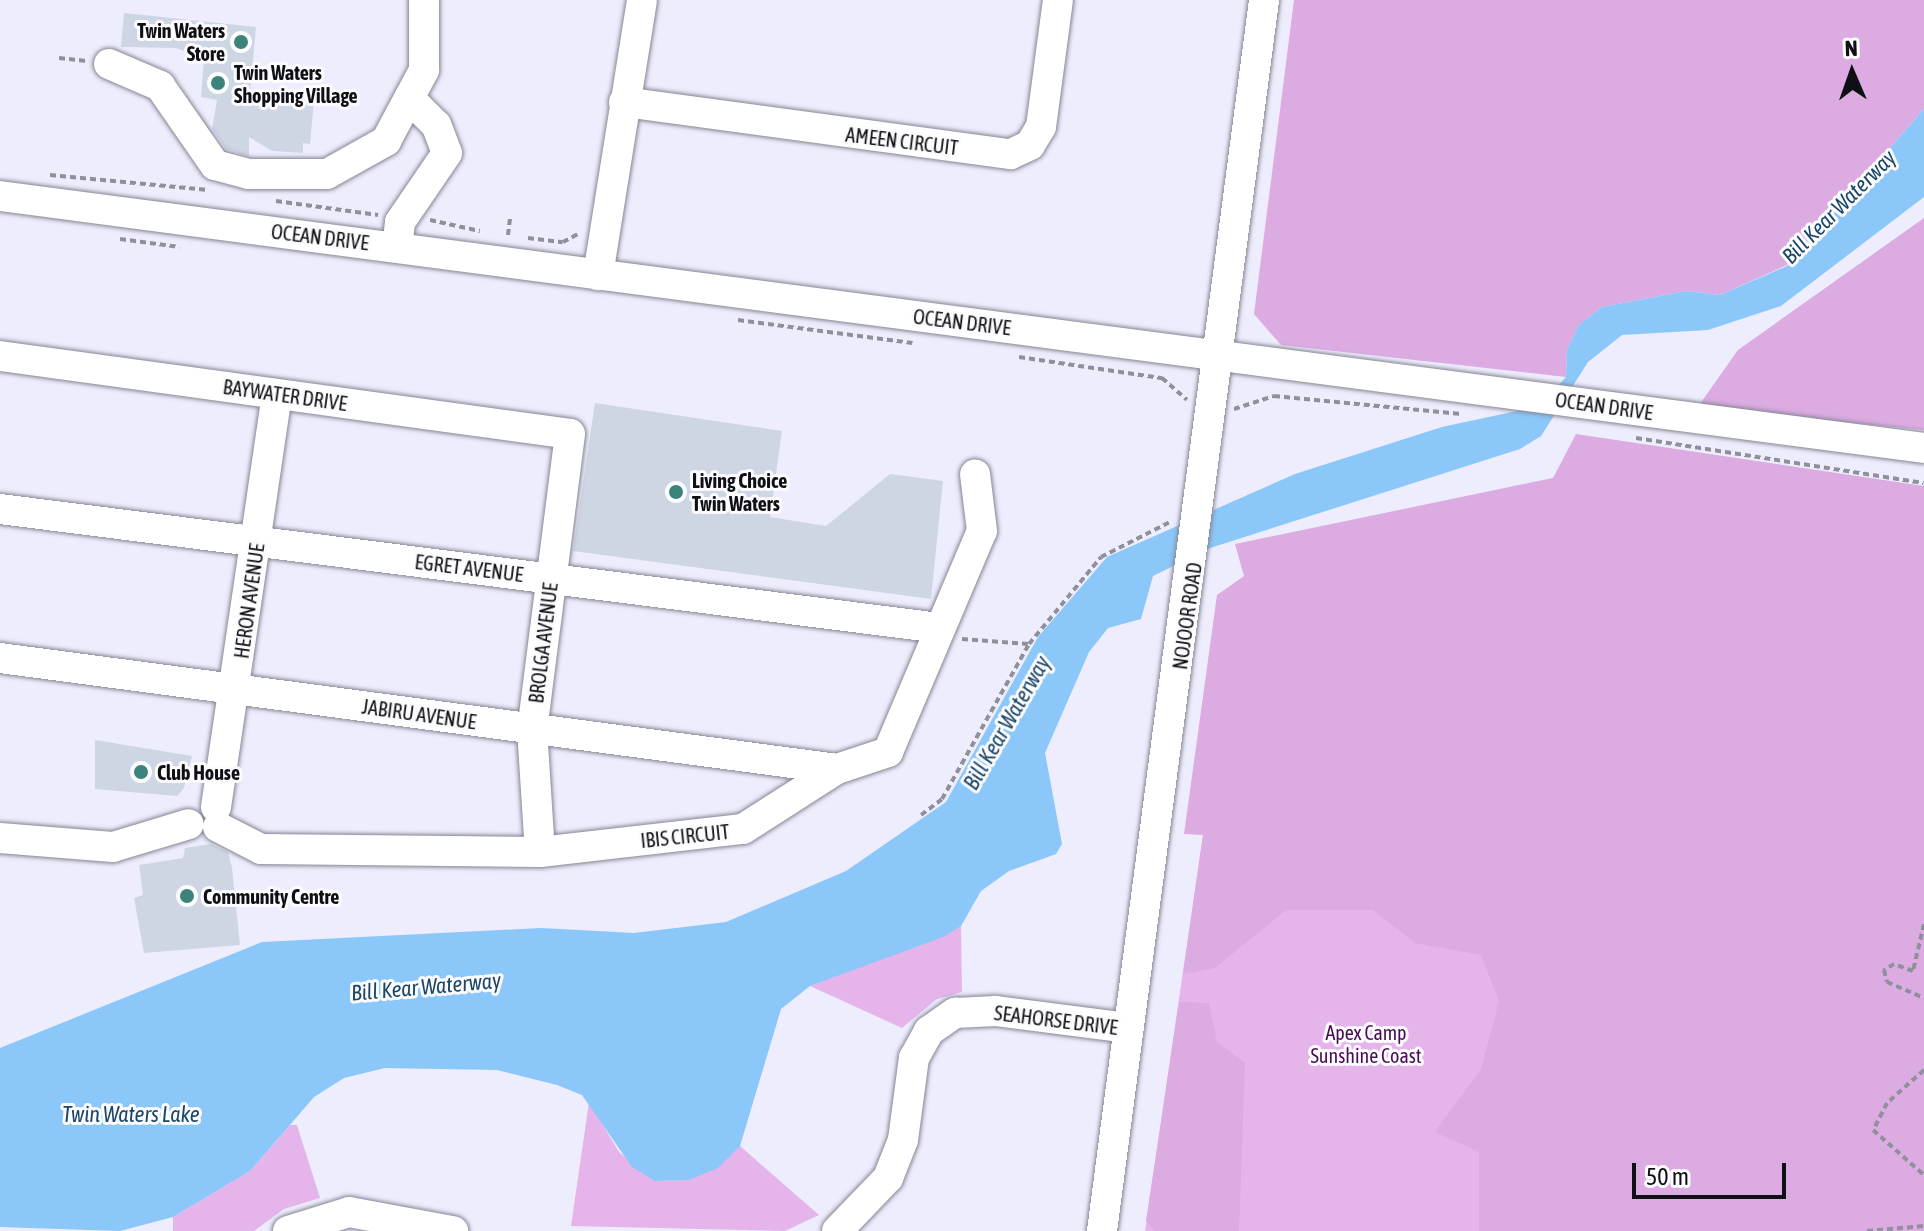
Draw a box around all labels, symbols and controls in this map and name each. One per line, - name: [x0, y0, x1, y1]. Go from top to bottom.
- place label: Twin Waters Store: [137, 18, 225, 65]
- north arrow: [1812, 32, 1892, 112]
- marker: Twin Waters Store: [232, 33, 250, 51]
- text: N: [1844, 35, 1858, 61]
- place label: Twin Waters Shopping Village: [234, 60, 358, 107]
- marker: Twin Waters Shopping Village: [209, 74, 227, 92]
- street label: AMEEN CIRCUIT: [844, 122, 960, 160]
- water label: Bill Kear Waterway: [1777, 145, 1901, 269]
- street label: OCEAN DRIVE: [270, 219, 370, 255]
- street label: OCEAN DRIVE: [912, 304, 1012, 340]
- street label: BAYWATER DRIVE: [221, 374, 349, 416]
- street label: OCEAN DRIVE: [1554, 387, 1654, 425]
- place label: Living Choice Twin Waters: [692, 468, 787, 515]
- marker: Living Choice Twin Waters: [667, 483, 685, 501]
- street label: HERON AVENUE: [229, 542, 269, 660]
- street label: EGRET AVENUE: [413, 549, 525, 587]
- street label: NOJOOR ROAD: [1168, 561, 1206, 671]
- street label: BROLGA AVENUE: [524, 581, 562, 705]
- water label: Bill Kear Waterway: [958, 651, 1056, 795]
- street label: JABIRU AVENUE: [360, 694, 478, 734]
- place label: Club House: [157, 760, 240, 784]
- marker: Club House: [132, 763, 150, 781]
- street label: IBIS CIRCUIT: [639, 819, 731, 853]
- place label: Community Centre: [203, 884, 339, 908]
- marker: Community Centre: [178, 887, 196, 905]
- water label: Bill Kear Waterway: [350, 967, 502, 1007]
- street label: SEAHORSE DRIVE: [993, 1001, 1119, 1039]
- park label: Apex Camp Sunshine Coast: [1310, 1021, 1422, 1068]
- water label: Twin Waters Lake: [62, 1102, 200, 1128]
- scale bar: [1636, 1147, 1790, 1197]
- text: 50 m: [1646, 1163, 1689, 1190]

